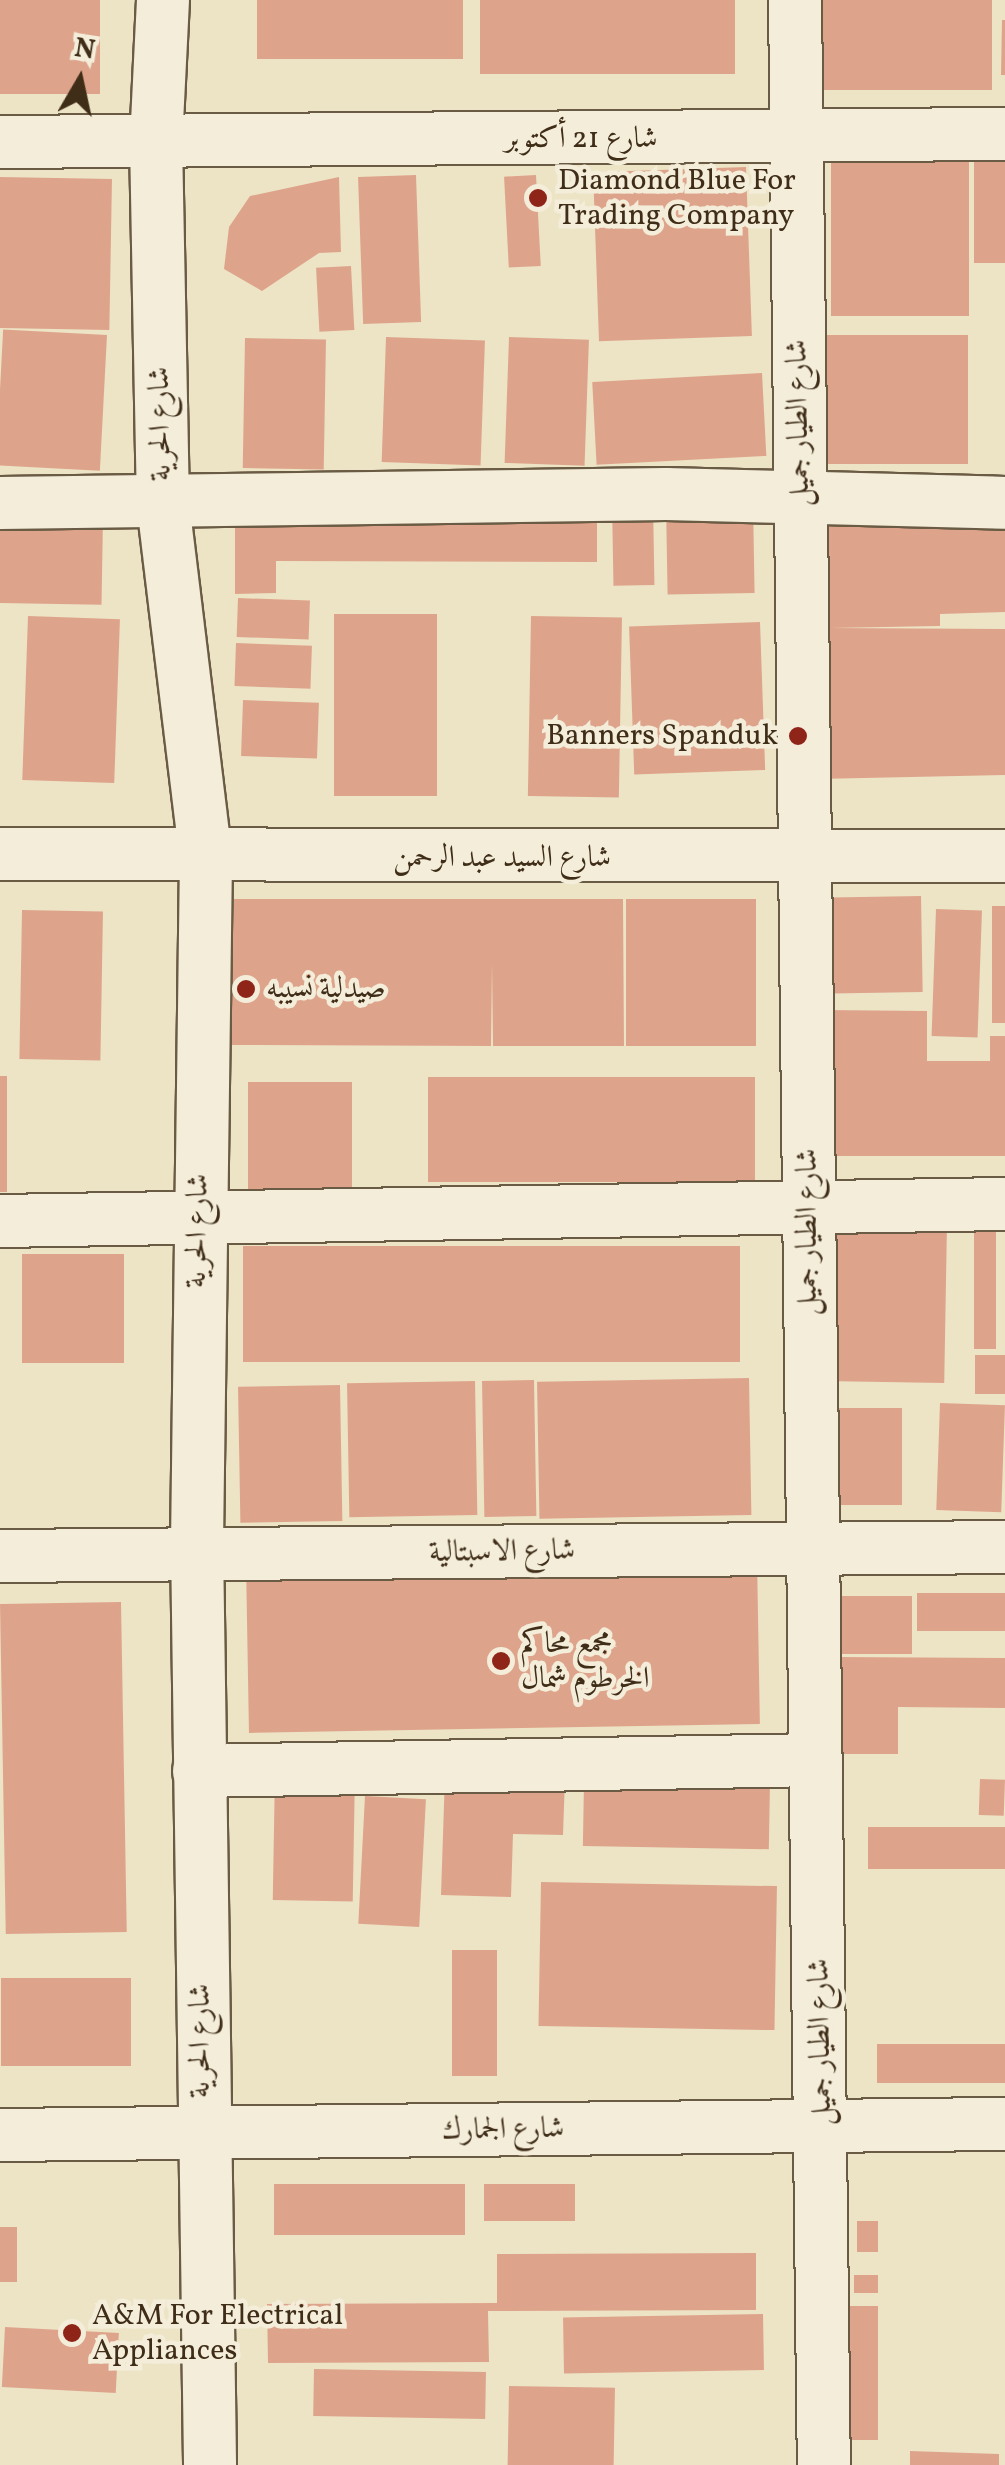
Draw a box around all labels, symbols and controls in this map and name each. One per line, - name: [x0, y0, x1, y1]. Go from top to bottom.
- text: N: [72, 29, 98, 71]
- north arrow: [30, 30, 130, 130]
- street label: شارع 21 أكتوبر: [504, 121, 658, 157]
- place label: Diamond Blue For Trading Company: [558, 163, 796, 234]
- marker: Diamond Blue For Trading Company: [527, 187, 549, 209]
- street label: شارع الطيار جميل: [780, 339, 818, 507]
- street label: شارع الحرية: [142, 366, 180, 482]
- place label: Banners Spanduk: [546, 718, 778, 754]
- marker: Banners Spanduk: [787, 725, 809, 747]
- street label: شارع السيد عبد الرحمن: [393, 840, 611, 876]
- place label: صيدلية نسيبه: [266, 971, 386, 1007]
- marker: صيدلية نسيبه: [235, 978, 257, 1000]
- street label: شارع الطيار جميل: [790, 1148, 826, 1316]
- street label: شارع الحرية: [179, 1173, 217, 1289]
- street label: شارع الاسبتالية: [429, 1533, 575, 1571]
- place label: مجمع محاكم الخرطوم شمال: [521, 1626, 650, 1696]
- marker: مجمع محاكم الخرطوم شمال: [490, 1650, 512, 1672]
- street label: شارع الطيار جميل: [802, 1958, 840, 2126]
- street label: شارع الحرية: [183, 1984, 219, 2098]
- street label: شارع الجمارك: [441, 2111, 565, 2149]
- place label: A&M For Electrical Appliances: [92, 2298, 343, 2368]
- marker: A&M For Electrical Appliances: [61, 2322, 83, 2344]

